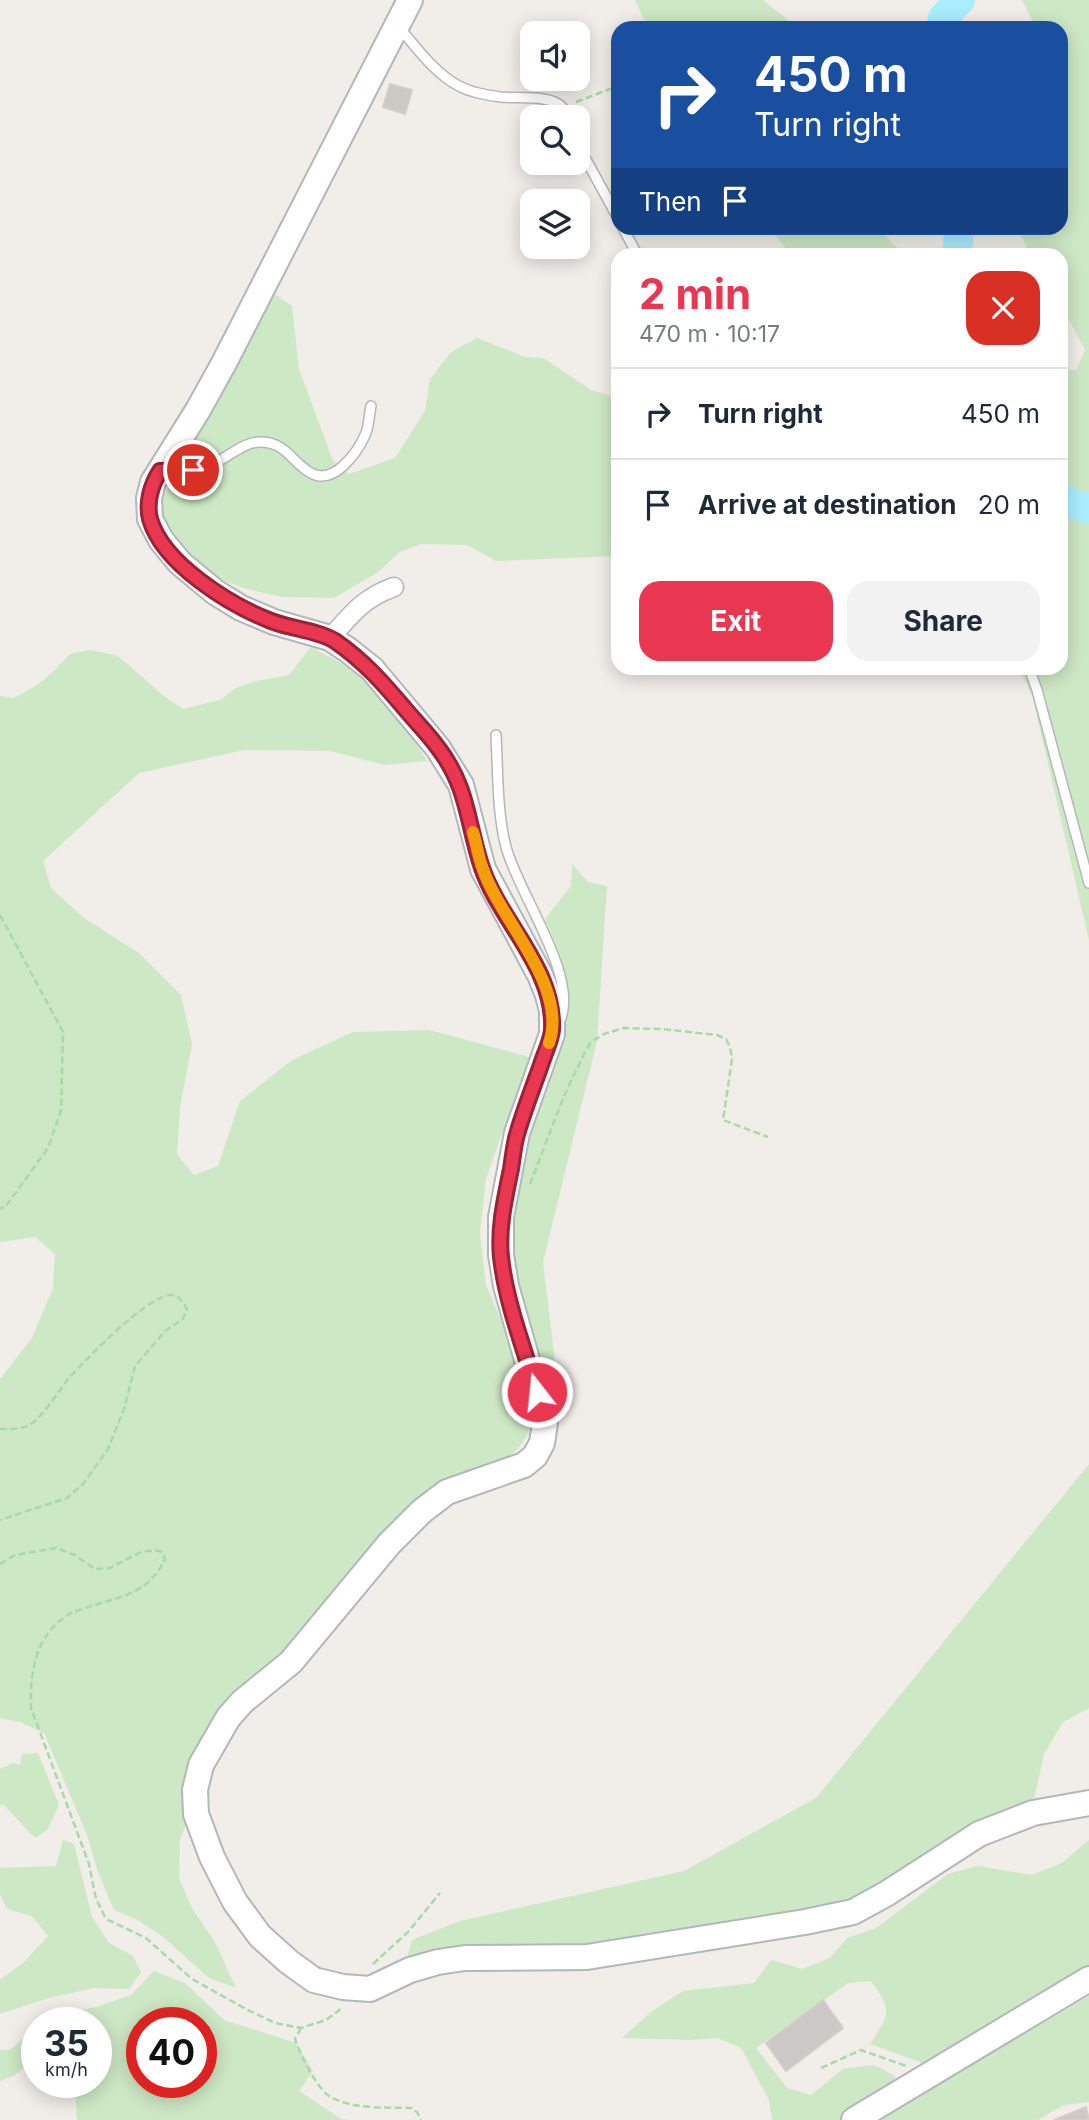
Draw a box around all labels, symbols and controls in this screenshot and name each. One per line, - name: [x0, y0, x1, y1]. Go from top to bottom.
- map controls: [520, 21, 590, 259]
- button: sound: [520, 21, 590, 91]
- text: 450 m: [754, 45, 908, 104]
- icon: right: [639, 49, 730, 140]
- button: search: [520, 105, 590, 175]
- text: Turn right: [754, 105, 901, 144]
- icon: arrive: [716, 182, 754, 220]
- text: Then: [639, 186, 702, 217]
- button: layers: [520, 189, 590, 259]
- text: 2 min: [639, 268, 751, 319]
- button: close: [966, 271, 1040, 345]
- text: 470 m · 10:17: [639, 320, 780, 348]
- icon: right: [639, 395, 677, 433]
- text: Turn right: [698, 398, 823, 429]
- text: 450 m: [961, 398, 1040, 429]
- pin: [163, 440, 223, 500]
- icon: arrive: [174, 451, 212, 489]
- icon: arrive: [639, 486, 677, 524]
- text: Arrive at destination: [698, 489, 957, 520]
- text: 20 m: [978, 489, 1040, 520]
- button: Exit: [639, 581, 833, 661]
- button: Share: [847, 581, 1040, 661]
- position arrow: [500, 1355, 574, 1429]
- speed limit sign: 40: [126, 2007, 217, 2098]
- text: 35: [44, 2022, 89, 2064]
- text: km/h: [45, 2059, 88, 2080]

